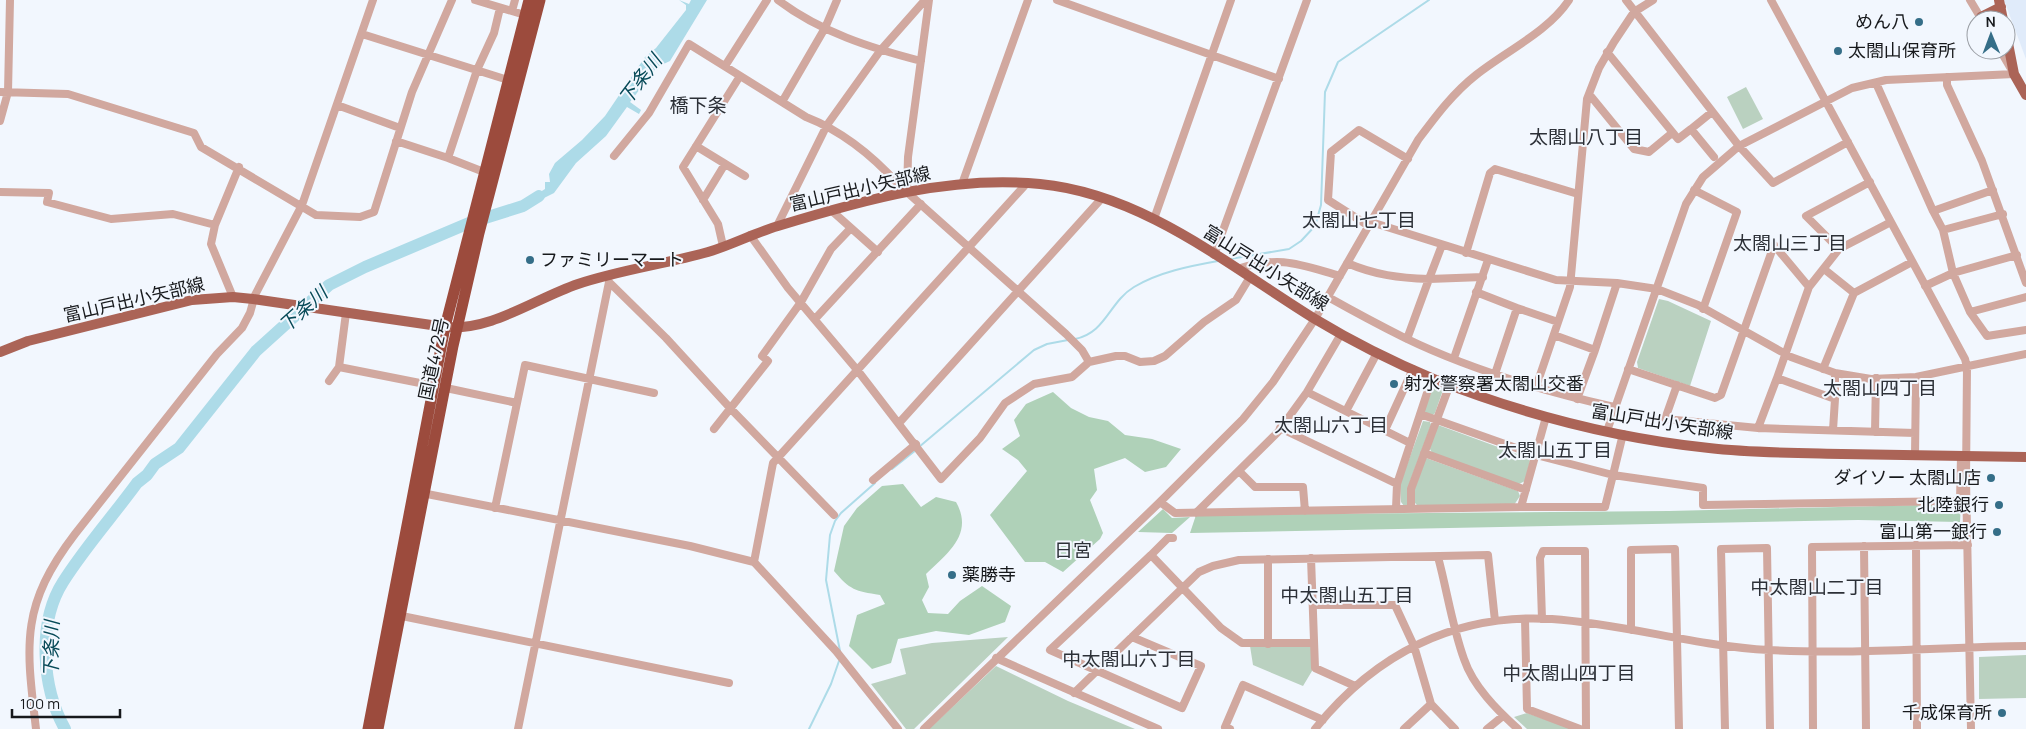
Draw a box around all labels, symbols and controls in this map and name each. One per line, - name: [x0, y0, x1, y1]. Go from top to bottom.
- place label: めん八: [1855, 9, 1909, 33]
- north arrow: [1966, 10, 2016, 60]
- text: N: [1986, 12, 1996, 31]
- marker: めん八: [1913, 16, 1925, 28]
- place label: 太閤山保育所: [1848, 38, 1956, 62]
- marker: 太閤山保育所: [1832, 45, 1844, 57]
- water label: 下条川: [612, 47, 669, 110]
- district label: 橋下条: [669, 92, 727, 118]
- district label: 太閤山八丁目: [1529, 124, 1643, 150]
- street label: 富山戸出小矢部線: [787, 160, 933, 216]
- district label: 太閤山七丁目: [1302, 207, 1416, 233]
- street label: 富山戸出小矢部線: [1199, 219, 1334, 315]
- district label: 太閤山三丁目: [1733, 230, 1847, 256]
- place label: ファミリーマート: [540, 247, 684, 271]
- marker: ファミリーマート: [524, 254, 536, 266]
- street label: 富山戸出小矢部線: [61, 271, 207, 327]
- water label: 下条川: [273, 279, 334, 338]
- street label: 国道472号: [413, 315, 453, 402]
- place label: 射水警察署太閤山交番: [1404, 371, 1584, 395]
- district label: 太閤山四丁目: [1823, 375, 1937, 401]
- marker: 射水警察署太閤山交番: [1388, 378, 1400, 390]
- street label: 富山戸出小矢部線: [1589, 398, 1735, 444]
- district label: 太閤山六丁目: [1274, 412, 1388, 438]
- district label: 太閤山五丁目: [1498, 437, 1612, 463]
- place label: ダイソー 太閤山店: [1833, 465, 1981, 489]
- marker: ダイソー 太閤山店: [1985, 472, 1997, 484]
- place label: 北陸銀行: [1917, 492, 1989, 516]
- marker: 北陸銀行: [1993, 499, 2005, 511]
- place label: 富山第一銀行: [1879, 519, 1987, 543]
- marker: 富山第一銀行: [1991, 526, 2003, 538]
- district label: 日宮: [1054, 537, 1092, 563]
- place label: 薬勝寺: [962, 562, 1016, 586]
- marker: 薬勝寺: [946, 569, 958, 581]
- district label: 中太閤山二丁目: [1750, 574, 1884, 600]
- district label: 中太閤山五丁目: [1280, 582, 1414, 608]
- water label: 下条川: [38, 618, 65, 678]
- district label: 中太閤山六丁目: [1062, 646, 1196, 672]
- district label: 中太閤山四丁目: [1502, 660, 1636, 686]
- scale bar: [12, 686, 120, 718]
- text: 100 m: [20, 693, 60, 714]
- place label: 千成保育所: [1902, 700, 1992, 724]
- marker: 千成保育所: [1996, 707, 2008, 719]

